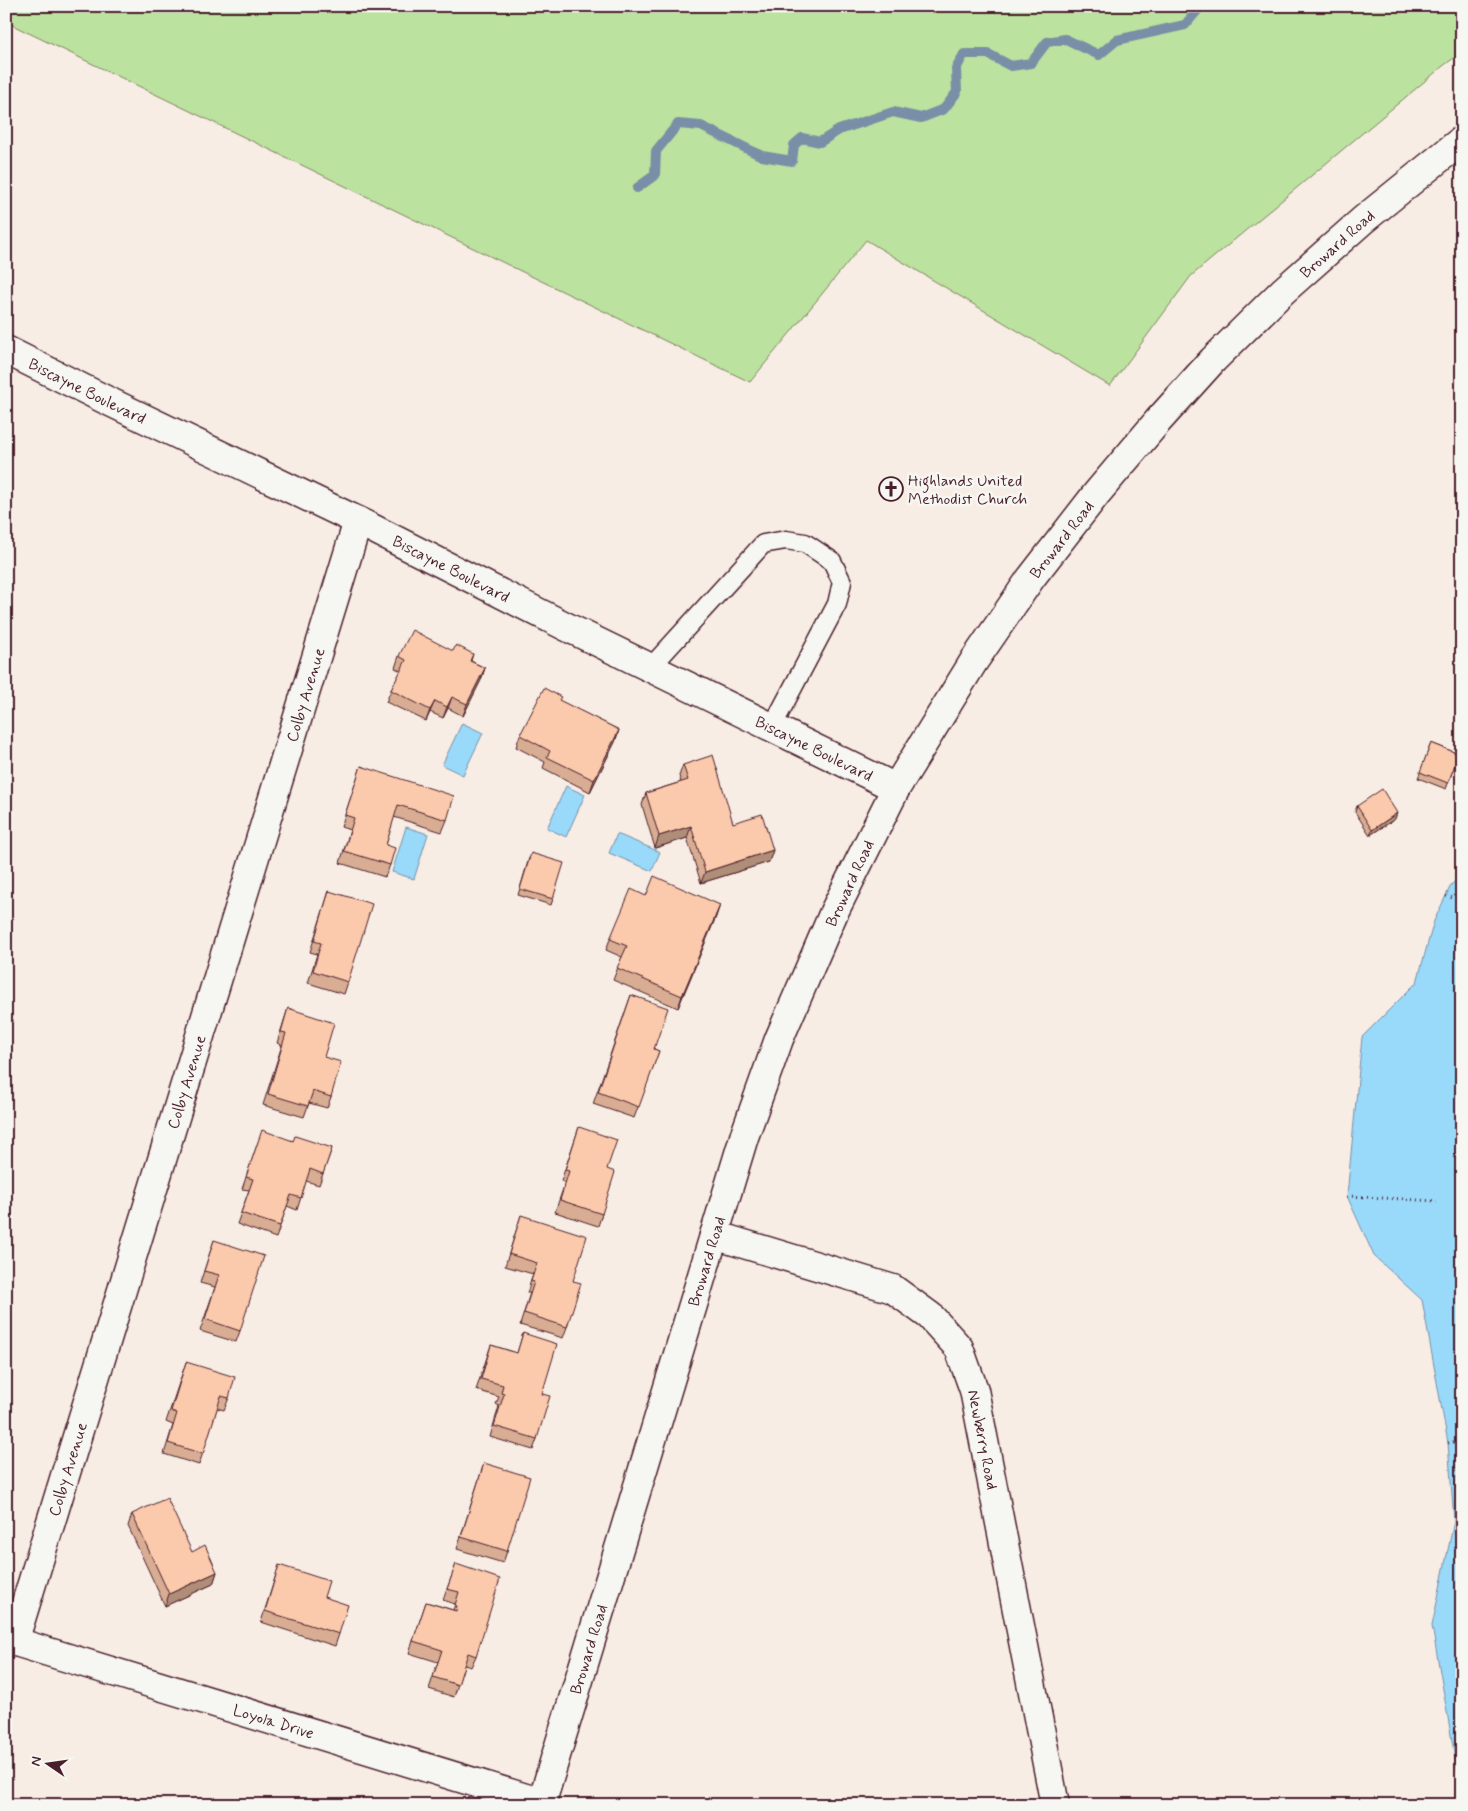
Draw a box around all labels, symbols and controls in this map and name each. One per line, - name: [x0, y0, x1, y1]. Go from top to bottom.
- street label: Broward Road: [1296, 206, 1380, 283]
- street label: Biscayne Boulevard: [25, 354, 149, 430]
- place label: Highlands United Methodist Church: [908, 471, 1027, 510]
- church icon: Highlands United Methodist Church: [878, 476, 904, 502]
- street label: Broward Road: [1026, 497, 1099, 583]
- street label: Biscayne Boulevard: [389, 531, 513, 608]
- street label: Colby Avenue: [282, 645, 331, 745]
- street label: Biscayne Boulevard: [751, 712, 876, 787]
- street label: Broward Road: [821, 837, 880, 930]
- street label: Colby Avenue: [163, 1033, 212, 1132]
- street label: Broward Road: [684, 1214, 731, 1309]
- street label: Newberry Road: [962, 1388, 1002, 1491]
- street label: Colby Avenue: [44, 1420, 93, 1519]
- street label: Broward Road: [566, 1602, 613, 1697]
- street label: Loyola Drive: [230, 1700, 316, 1745]
- north arrow: [22, 1738, 72, 1788]
- text: N: [26, 1755, 46, 1768]

